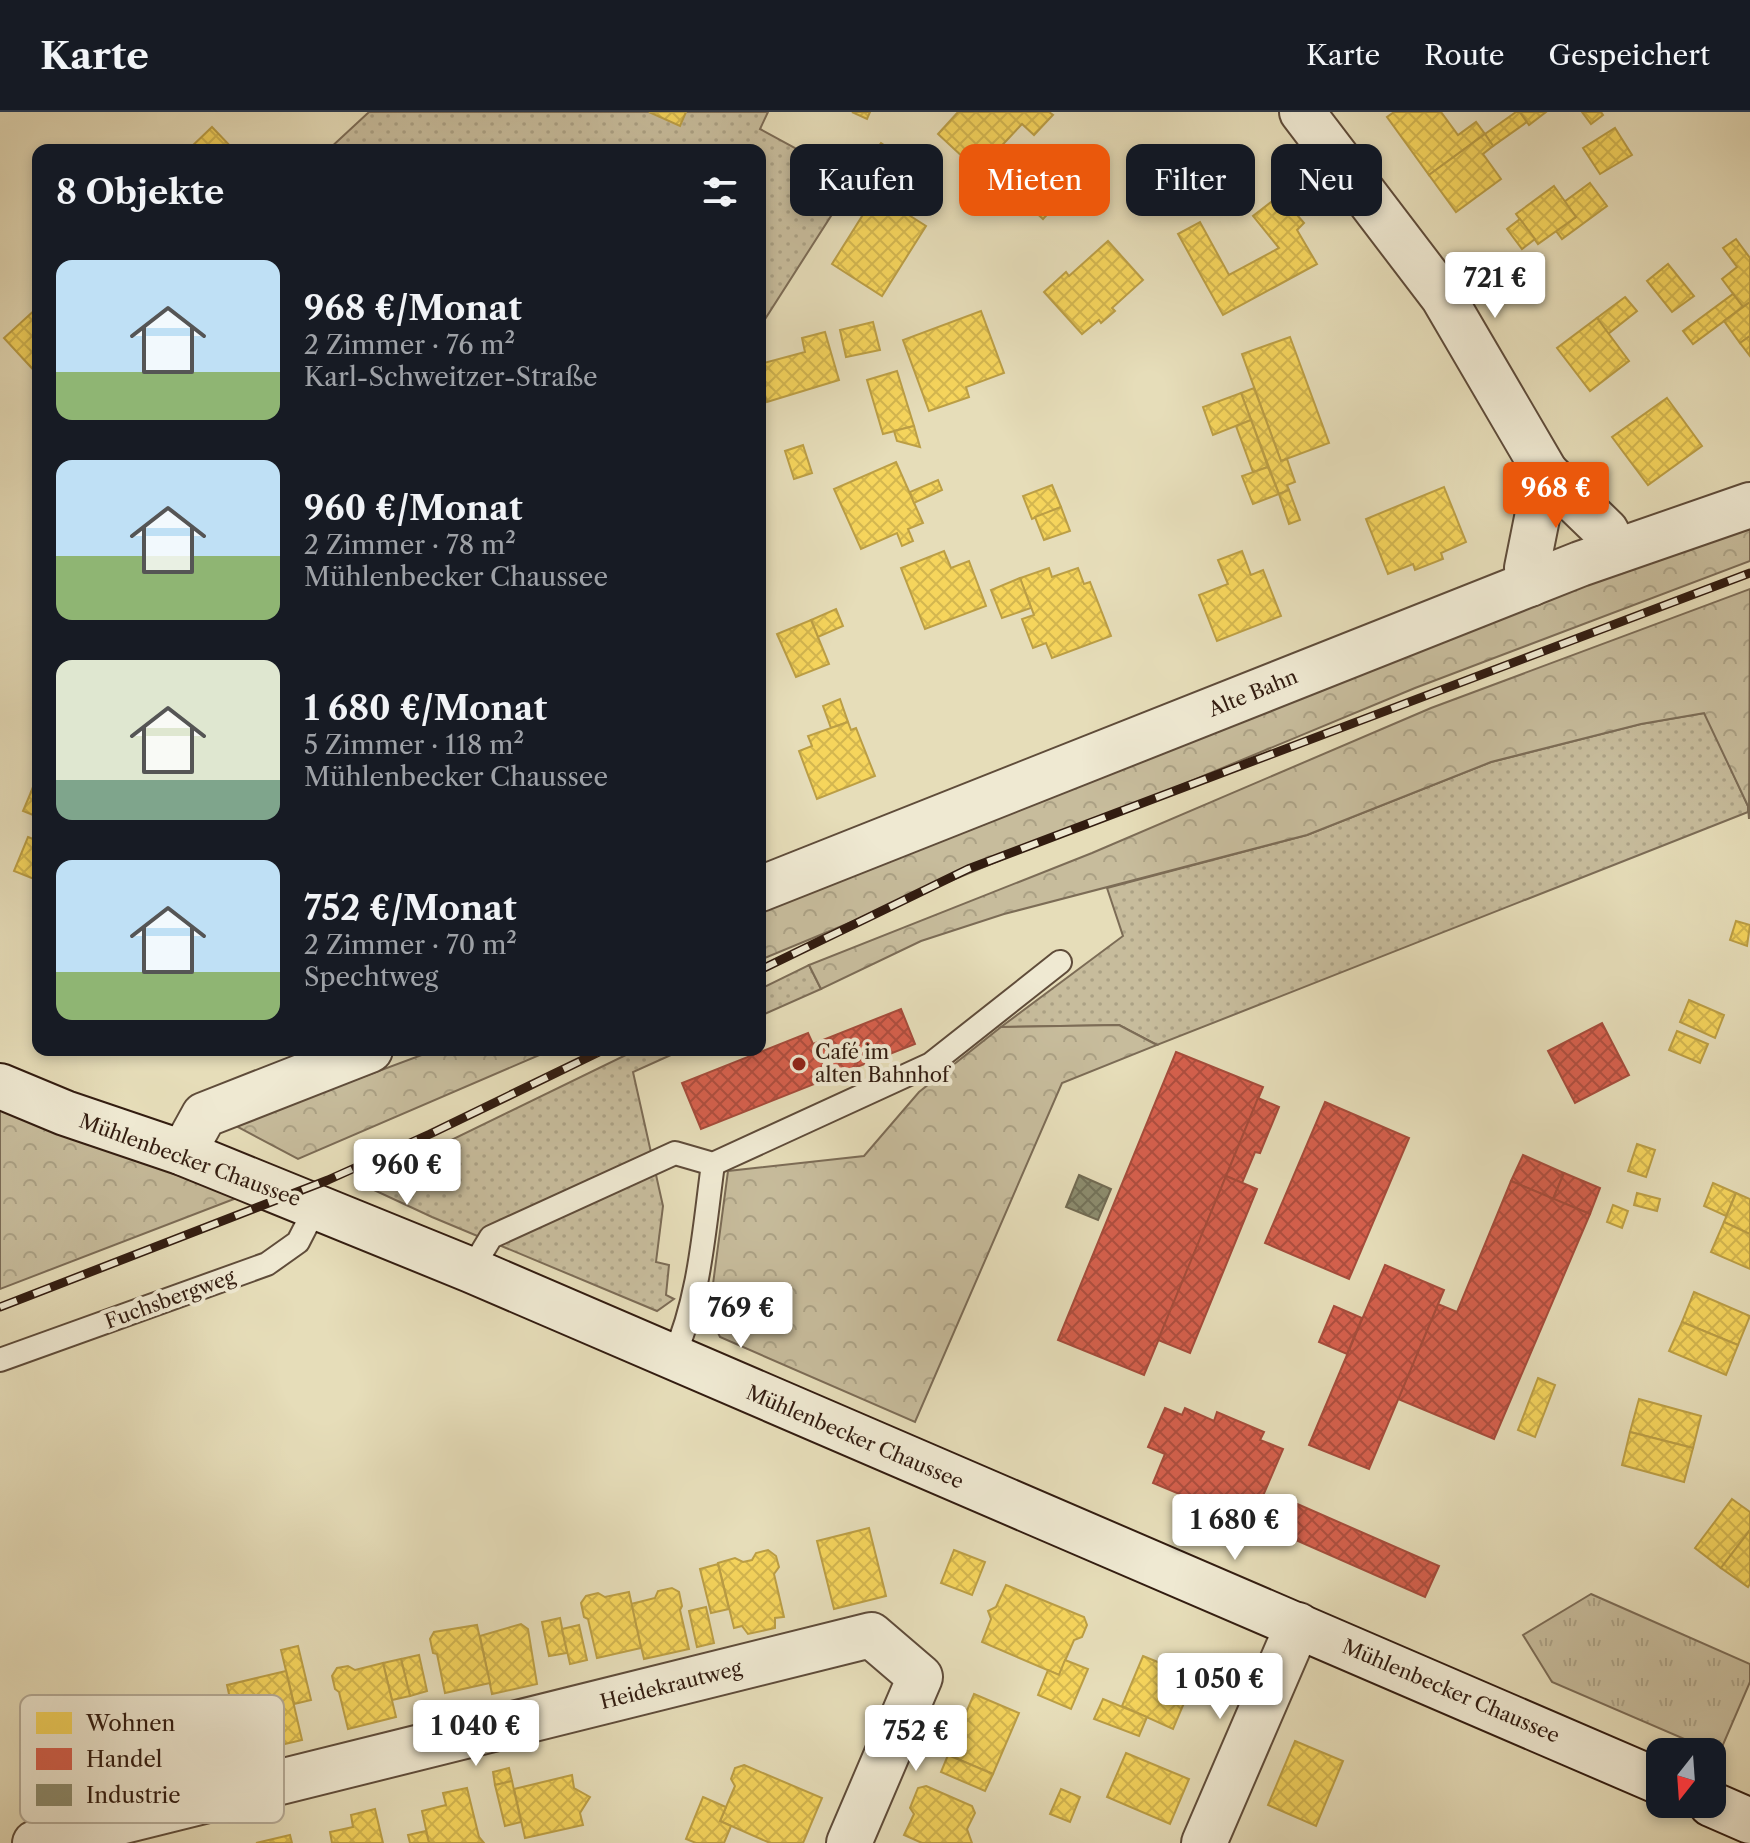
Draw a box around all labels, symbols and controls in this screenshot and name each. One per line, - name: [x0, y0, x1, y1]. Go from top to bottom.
- text: Karte: [40, 32, 149, 79]
- text: Karte: [1306, 38, 1380, 72]
- text: Route: [1424, 38, 1505, 72]
- text: Gespeichert: [1549, 38, 1710, 72]
- chip: Kaufen: [790, 144, 943, 216]
- chip: Mieten: [959, 144, 1110, 216]
- chip: Filter: [1126, 144, 1255, 216]
- chip: Neu: [1271, 144, 1382, 216]
- icon: filters: [698, 170, 742, 214]
- text: 8 Objekte: [56, 171, 224, 213]
- pin: 721 €: [1439, 252, 1551, 320]
- text: 721 €: [1463, 262, 1527, 294]
- text: 968 €/Monat: [304, 287, 522, 329]
- icon: home: [120, 292, 216, 388]
- text: 2 Zimmer · 76 m²: [304, 329, 515, 361]
- text: Karl-Schweitzer-Straße: [304, 361, 598, 393]
- pin: 968 €: [1500, 462, 1612, 530]
- text: 968 €: [1521, 472, 1591, 504]
- text: 960 €/Monat: [304, 487, 523, 529]
- icon: home: [120, 492, 216, 588]
- text: 2 Zimmer · 78 m²: [304, 529, 516, 561]
- text: Mühlenbecker Chaussee: [304, 561, 608, 593]
- street label: Alte Bahn: [1204, 664, 1301, 722]
- text: 1 680 €/Monat: [304, 687, 547, 729]
- icon: home: [120, 692, 216, 788]
- text: 5 Zimmer · 118 m²: [304, 729, 524, 761]
- text: Mühlenbecker Chaussee: [304, 761, 608, 793]
- text: 752 €/Monat: [304, 887, 517, 929]
- icon: home: [120, 892, 216, 988]
- text: 2 Zimmer · 70 m²: [304, 929, 517, 961]
- text: Spechtweg: [304, 961, 438, 993]
- place label: Café im alten Bahnhof: [815, 1040, 952, 1087]
- marker: Café im alten Bahnhof: [790, 1055, 808, 1073]
- street label: Mühlenbecker Chaussee: [76, 1109, 304, 1211]
- pin: 960 €: [351, 1139, 463, 1207]
- text: 960 €: [372, 1149, 442, 1181]
- street label: Fuchsbergweg: [102, 1264, 239, 1334]
- pin: 769 €: [685, 1282, 797, 1350]
- text: 769 €: [707, 1292, 775, 1324]
- street label: Mühlenbecker Chaussee: [743, 1380, 967, 1494]
- pin: 1 680 €: [1161, 1494, 1309, 1562]
- text: 1 680 €: [1190, 1504, 1280, 1536]
- street label: Mühlenbecker Chaussee: [1339, 1634, 1563, 1748]
- pin: 1 050 €: [1146, 1653, 1294, 1721]
- street label: Heidekrautweg: [598, 1656, 745, 1714]
- text: 1 050 €: [1176, 1663, 1264, 1695]
- legend: [20, 1695, 284, 1823]
- pin: 1 040 €: [402, 1700, 550, 1768]
- pin: 752 €: [860, 1705, 972, 1773]
- text: Wohnen: [85, 1710, 176, 1737]
- text: 1 040 €: [431, 1710, 521, 1742]
- text: 752 €: [883, 1715, 949, 1747]
- north arrow: [1646, 1738, 1726, 1818]
- map controls: [1646, 1738, 1726, 1818]
- text: Handel: [86, 1746, 163, 1773]
- text: Industrie: [86, 1782, 181, 1809]

